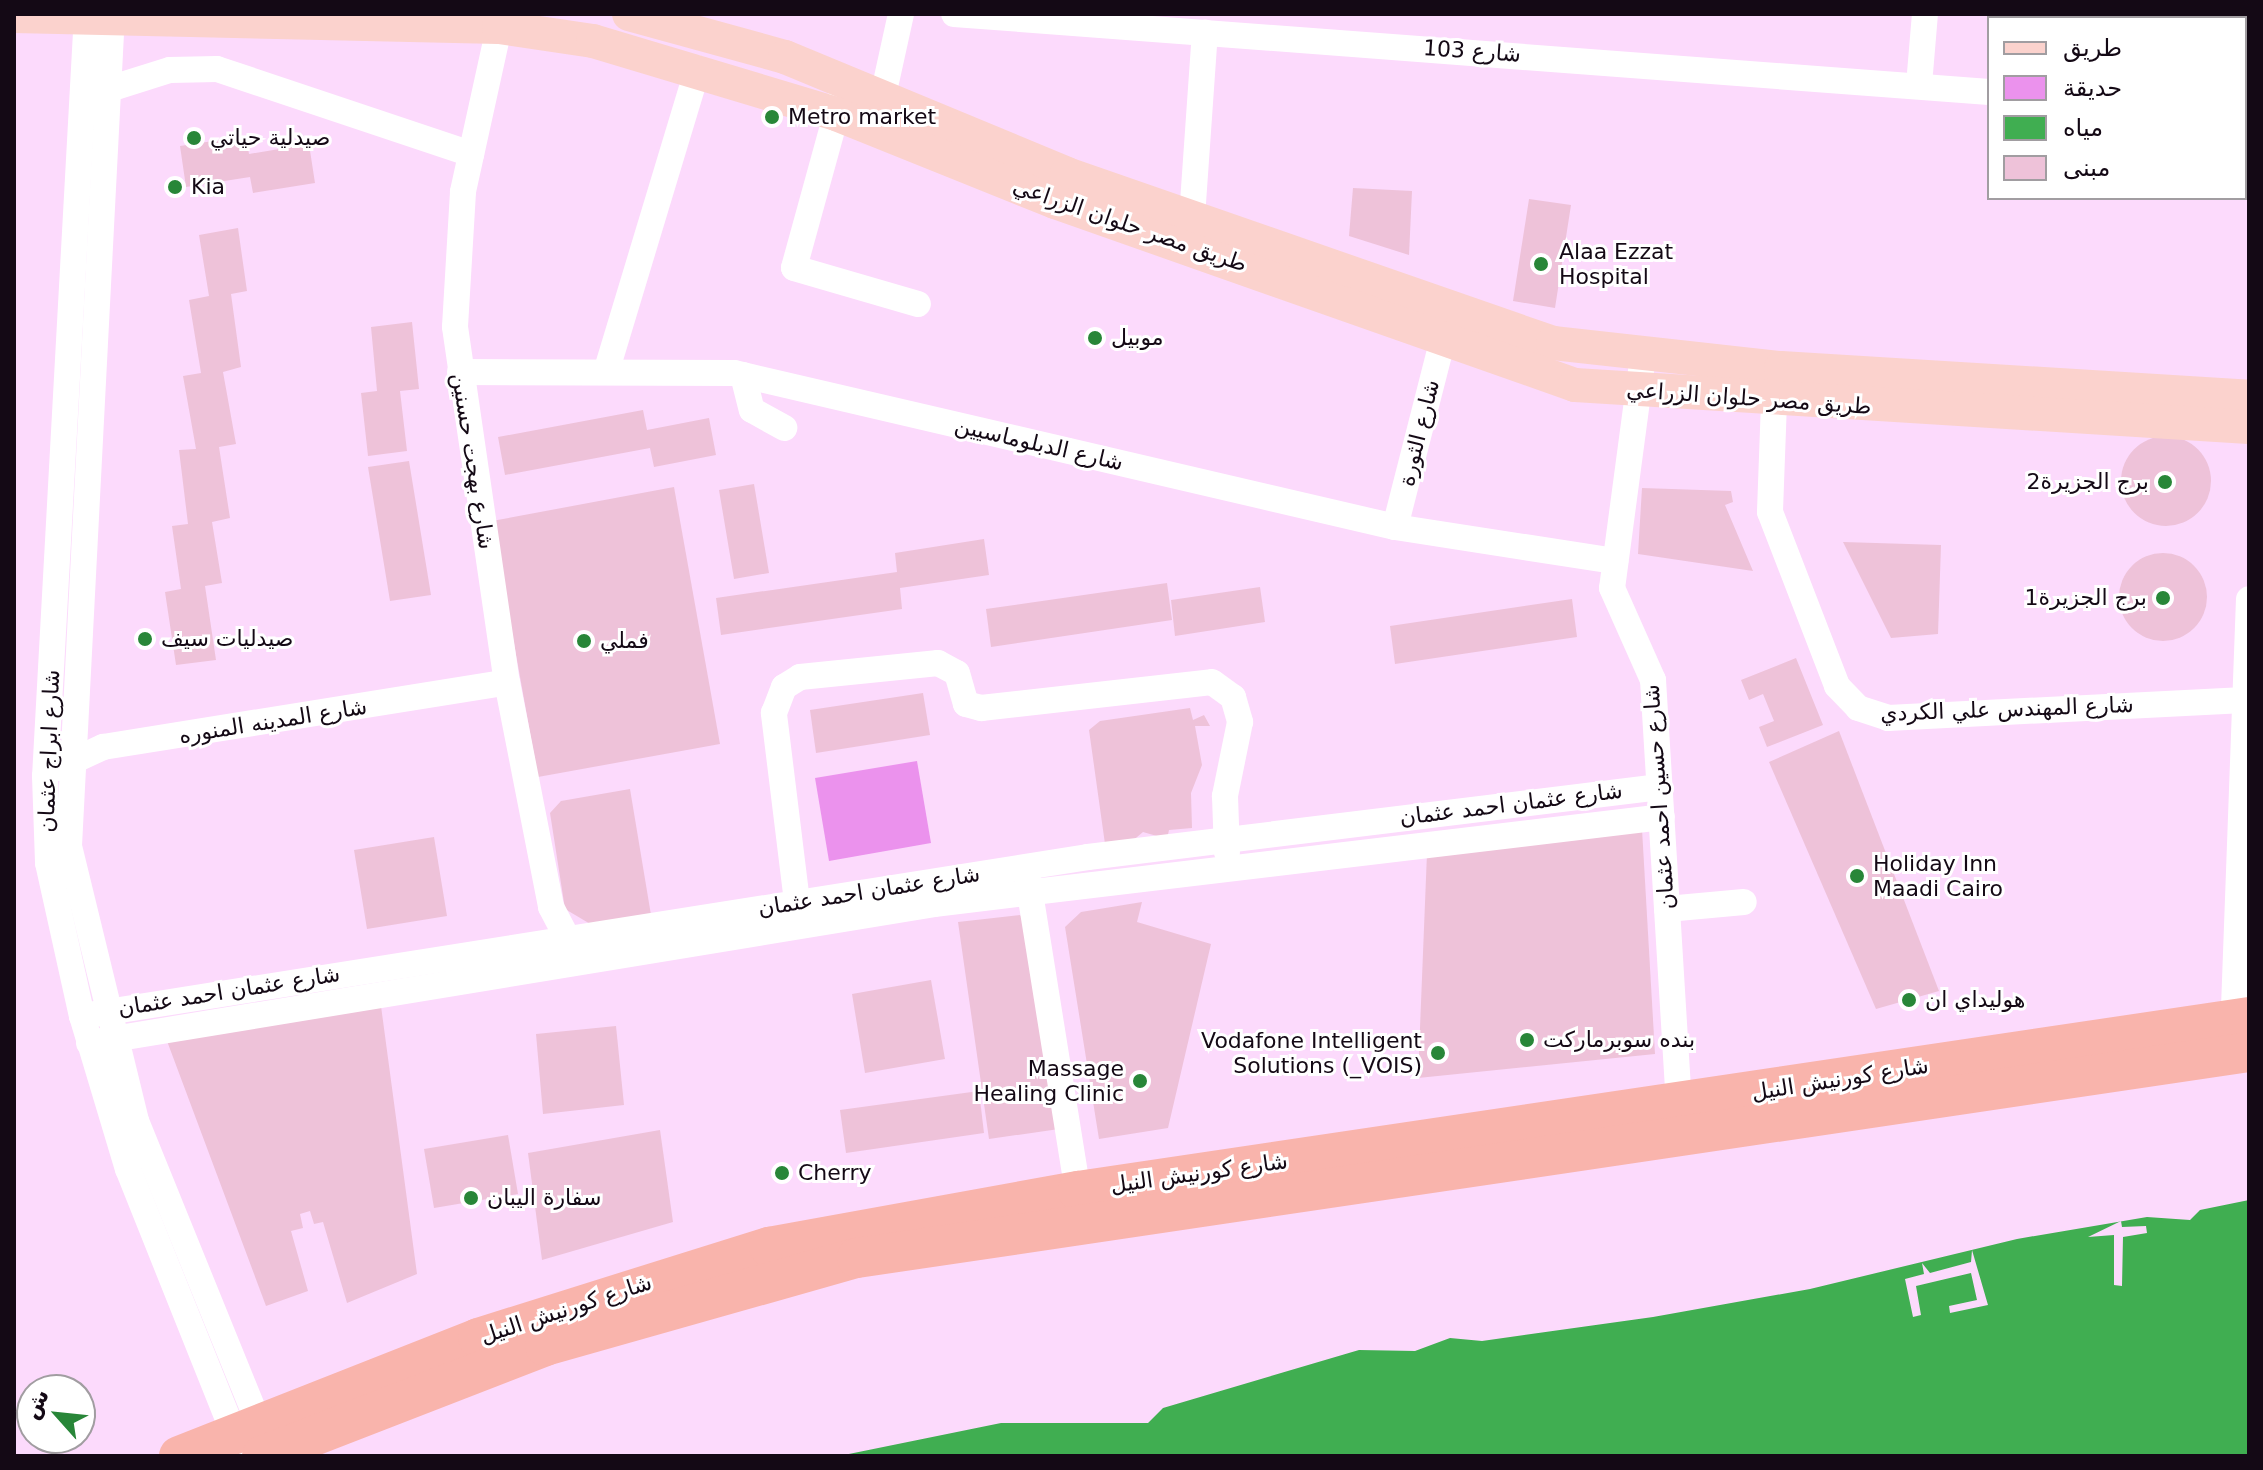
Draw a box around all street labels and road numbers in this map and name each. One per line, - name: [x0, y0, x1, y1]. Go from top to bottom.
- street label: شارع 103: [1422, 34, 1522, 68]
- street label: طريق مصر حلوان الزراعي: [1010, 173, 1250, 277]
- street label: شارع بهجت حسنين: [446, 371, 500, 551]
- street label: طريق مصر حلوان الزراعي: [1625, 376, 1873, 420]
- street label: شارع الثورة: [1393, 377, 1445, 489]
- street label: شارع الدبلوماسيين: [952, 412, 1126, 476]
- street label: شارع ابراج عثمان: [33, 669, 65, 833]
- street label: شارع حسين احمد عثمان: [1638, 683, 1680, 911]
- street label: شارع المهندس علي الكردي: [1880, 691, 2134, 727]
- street label: شارع المدينه المنوره: [177, 693, 369, 749]
- street label: شارع عثمان احمد عثمان: [1398, 777, 1624, 831]
- street label: شارع عثمان احمد عثمان: [756, 860, 982, 922]
- street label: شارع عثمان احمد عثمان: [116, 960, 342, 1022]
- street label: شارع كورنيش النيل: [1750, 1052, 1930, 1106]
- street label: شارع كورنيش النيل: [1109, 1147, 1289, 1199]
- street label: شارع كورنيش النيل: [477, 1269, 655, 1349]

